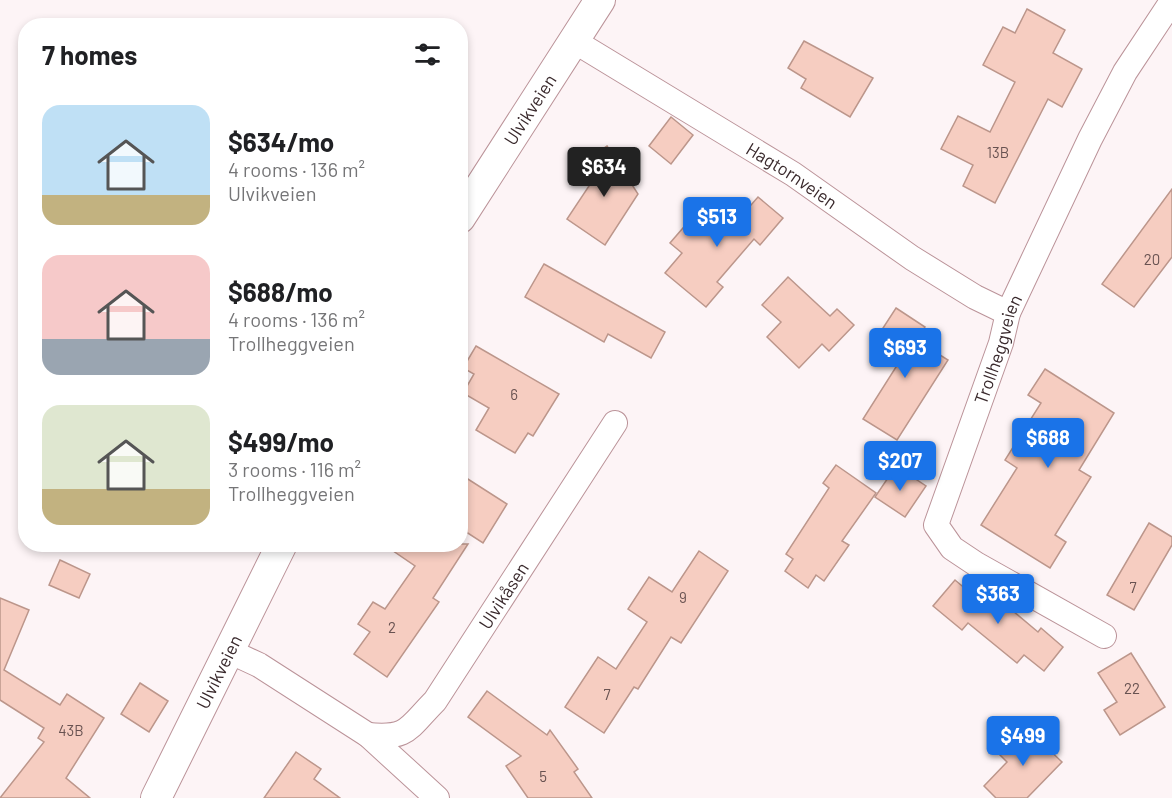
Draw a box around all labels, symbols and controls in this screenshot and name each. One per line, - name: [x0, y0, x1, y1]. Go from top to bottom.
- icon: filters: [411, 38, 444, 71]
- text: 7 homes: [42, 39, 137, 70]
- street label: Ulvikveien: [499, 70, 561, 149]
- text: $634/mo: [228, 126, 334, 157]
- icon: home: [90, 129, 162, 201]
- street label: Hagtornveien: [742, 137, 842, 213]
- house number: 13B: [987, 143, 1009, 161]
- pin: $634: [568, 147, 640, 198]
- text: $634: [581, 154, 627, 178]
- text: 4 rooms · 136 m²: [228, 157, 365, 181]
- text: Ulvikveien: [228, 181, 317, 205]
- pin: $513: [681, 197, 753, 248]
- text: $513: [697, 204, 737, 228]
- house number: 20: [1144, 250, 1160, 268]
- text: $688/mo: [228, 276, 333, 307]
- icon: home: [90, 279, 162, 351]
- street label: Trollheggveien: [969, 291, 1026, 407]
- text: 4 rooms · 136 m²: [228, 307, 365, 331]
- pin: $693: [869, 328, 941, 379]
- text: Trollheggveien: [228, 331, 355, 355]
- text: $693: [883, 335, 927, 359]
- house number: 6: [510, 385, 518, 403]
- pin: $688: [1012, 418, 1084, 469]
- text: $688: [1026, 425, 1070, 449]
- text: $499/mo: [228, 426, 334, 457]
- icon: home: [90, 429, 162, 501]
- pin: $207: [864, 441, 936, 492]
- text: $207: [878, 448, 922, 472]
- text: 3 rooms · 116 m²: [228, 457, 361, 481]
- text: Trollheggveien: [228, 481, 355, 505]
- street label: Ulvikåsen: [474, 558, 533, 633]
- pin: $363: [962, 574, 1034, 625]
- house number: 7: [1129, 578, 1137, 596]
- text: $363: [976, 581, 1020, 605]
- house number: 9: [679, 588, 687, 606]
- house number: 2: [388, 618, 396, 636]
- street label: Ulvikveien: [191, 631, 246, 712]
- house number: 22: [1124, 679, 1140, 697]
- house number: 7: [603, 685, 611, 703]
- pin: $499: [987, 716, 1059, 767]
- house number: 43B: [58, 721, 84, 739]
- text: $499: [1001, 723, 1045, 747]
- house number: 5: [539, 767, 547, 785]

